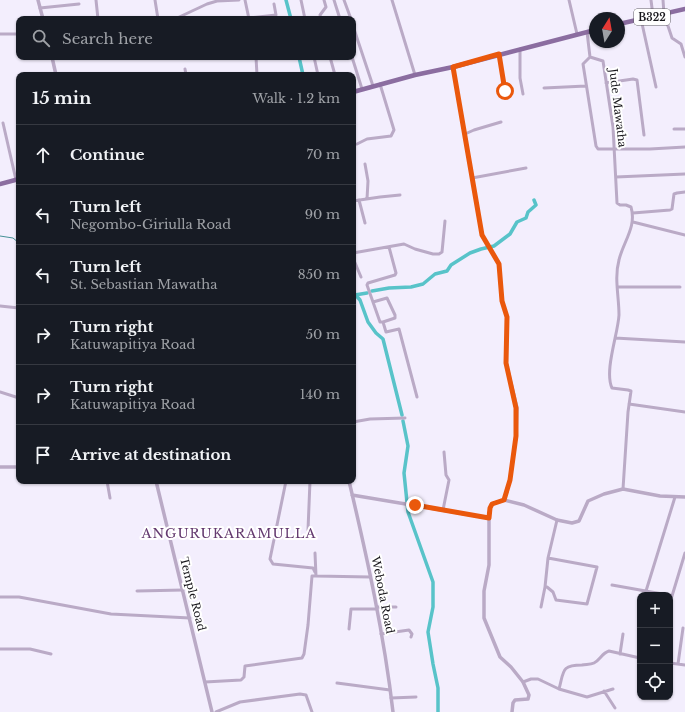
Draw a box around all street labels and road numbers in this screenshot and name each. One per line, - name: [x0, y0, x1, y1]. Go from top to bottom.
- road number: B322: [634, 9, 670, 25]
- street label: Jude Mawatha: [606, 66, 630, 149]
- street label: Weboda Road: [368, 554, 397, 635]
- street label: Temple Road: [177, 556, 209, 633]

